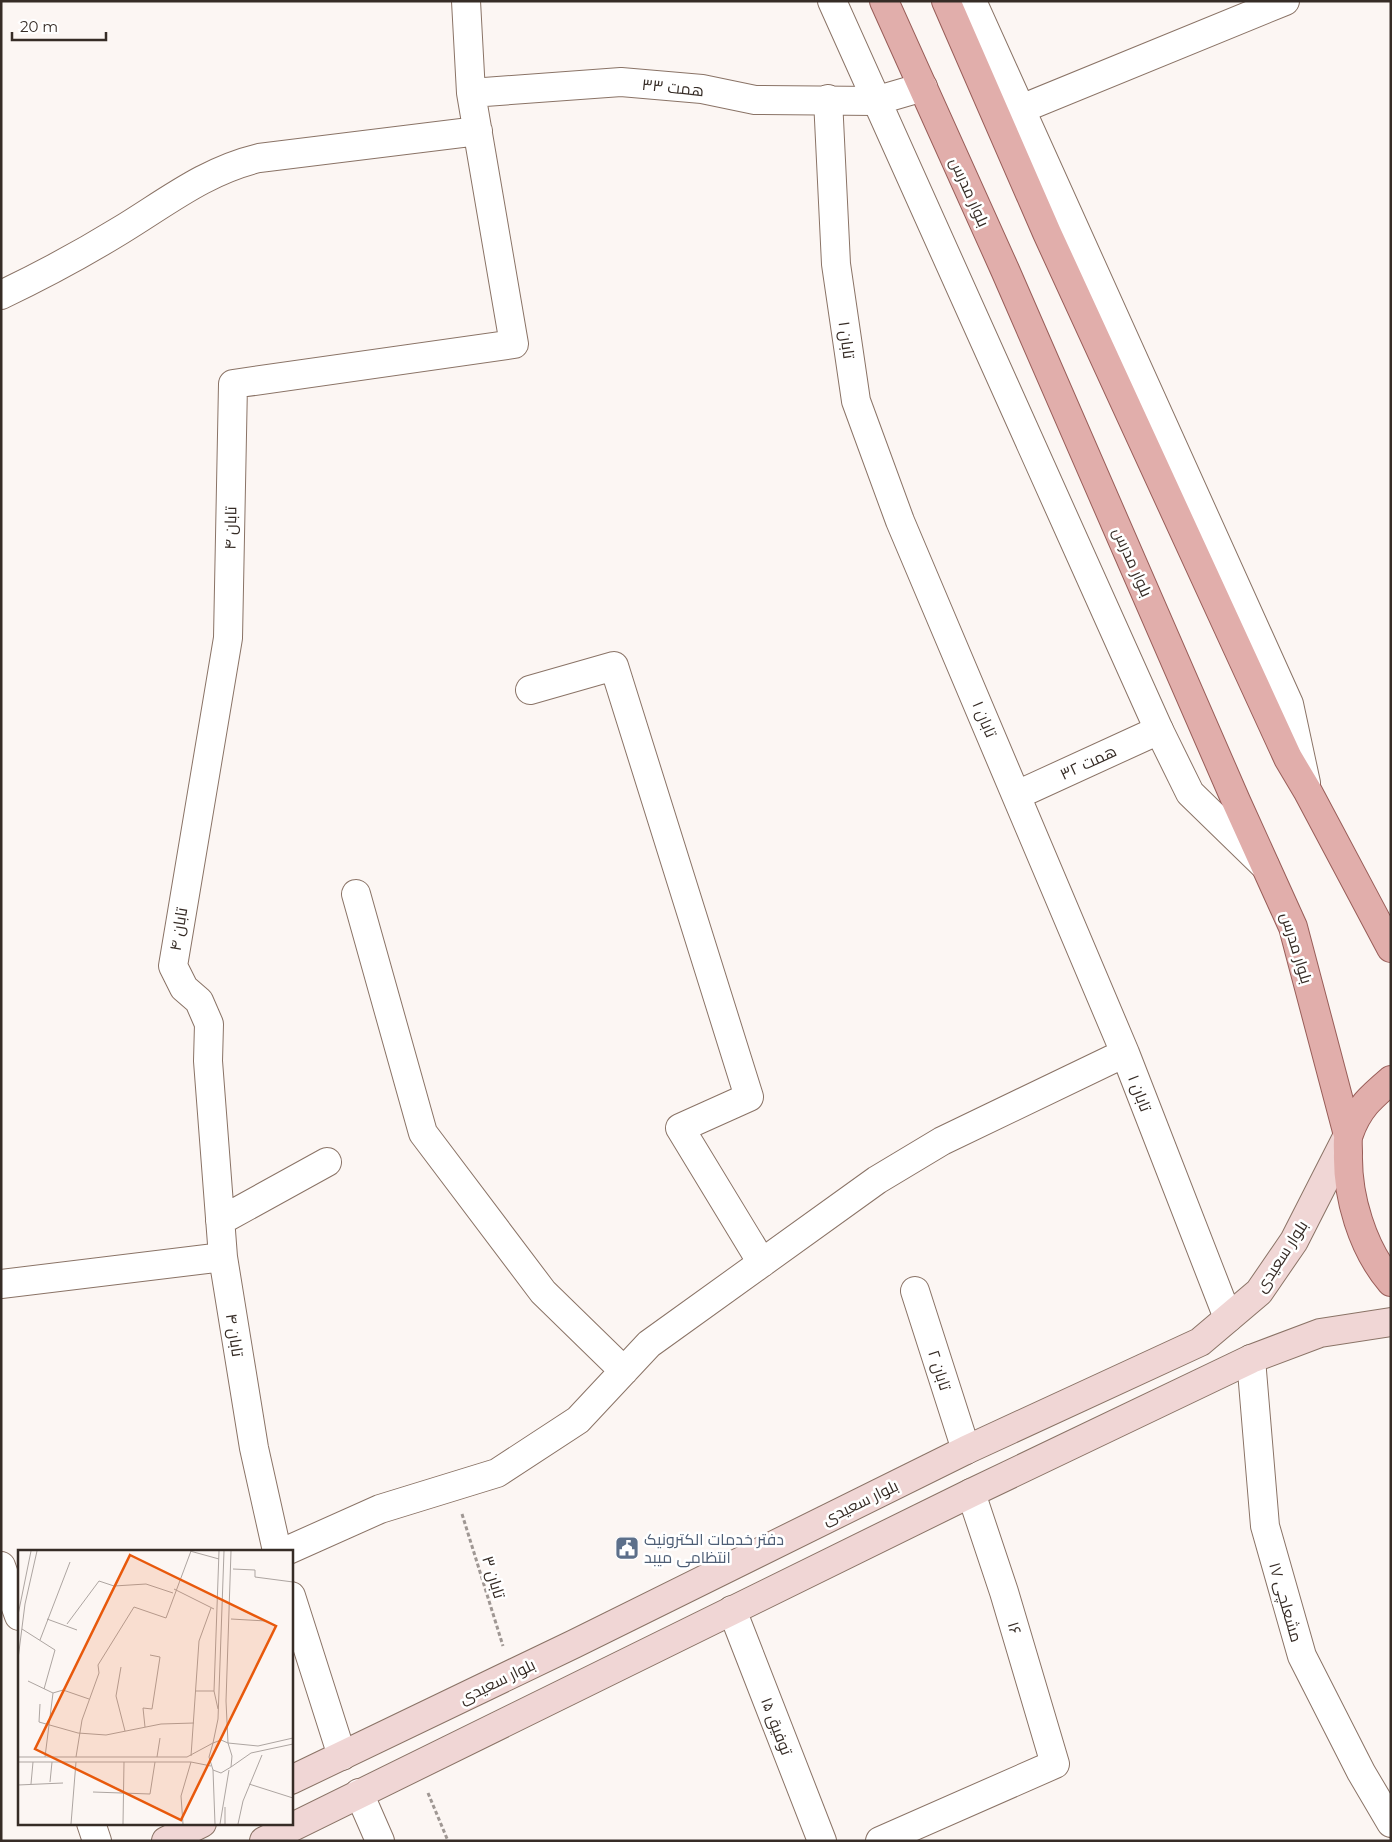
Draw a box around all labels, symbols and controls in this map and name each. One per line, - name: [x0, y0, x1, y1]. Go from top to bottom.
- scale bar: [12, 10, 106, 42]
- text: 20 m: [20, 17, 58, 36]
- street label: همت ۳۳: [641, 75, 705, 100]
- street label: بلوار مدرس: [945, 155, 993, 230]
- street label: تابان ۱: [833, 320, 859, 361]
- street label: تابان ۴: [221, 505, 241, 550]
- street label: بلوار مدرس: [1108, 525, 1156, 600]
- street label: تابان ۱: [967, 698, 1001, 741]
- street label: همت ۳۲: [1057, 741, 1119, 784]
- street label: تابان ۴: [166, 905, 192, 952]
- street label: بلوار مدرس: [1276, 910, 1316, 986]
- street label: تابان ۱: [1123, 1072, 1155, 1115]
- street label: بلوار سعیدی: [1251, 1217, 1313, 1296]
- street label: تابان ۴: [221, 1312, 247, 1359]
- street label: تابان ۲: [923, 1348, 955, 1394]
- street label: بلوار سعیدی: [819, 1476, 902, 1530]
- place label: دفتر خدمات الکترونیک انتظامی میبد: [644, 1530, 784, 1568]
- public building icon: دفتر خدمات الکترونیک انتظامی میبد: [614, 1535, 640, 1561]
- inset map: [18, 1550, 292, 1824]
- street label: تابان ۳: [477, 1553, 509, 1602]
- street label: مشعلچی ۱۷: [1263, 1560, 1306, 1645]
- street label: ۱۶: [1004, 1619, 1025, 1637]
- street label: بلوار سعیدی: [456, 1655, 539, 1709]
- street label: توفیق ۱۵: [756, 1695, 796, 1759]

